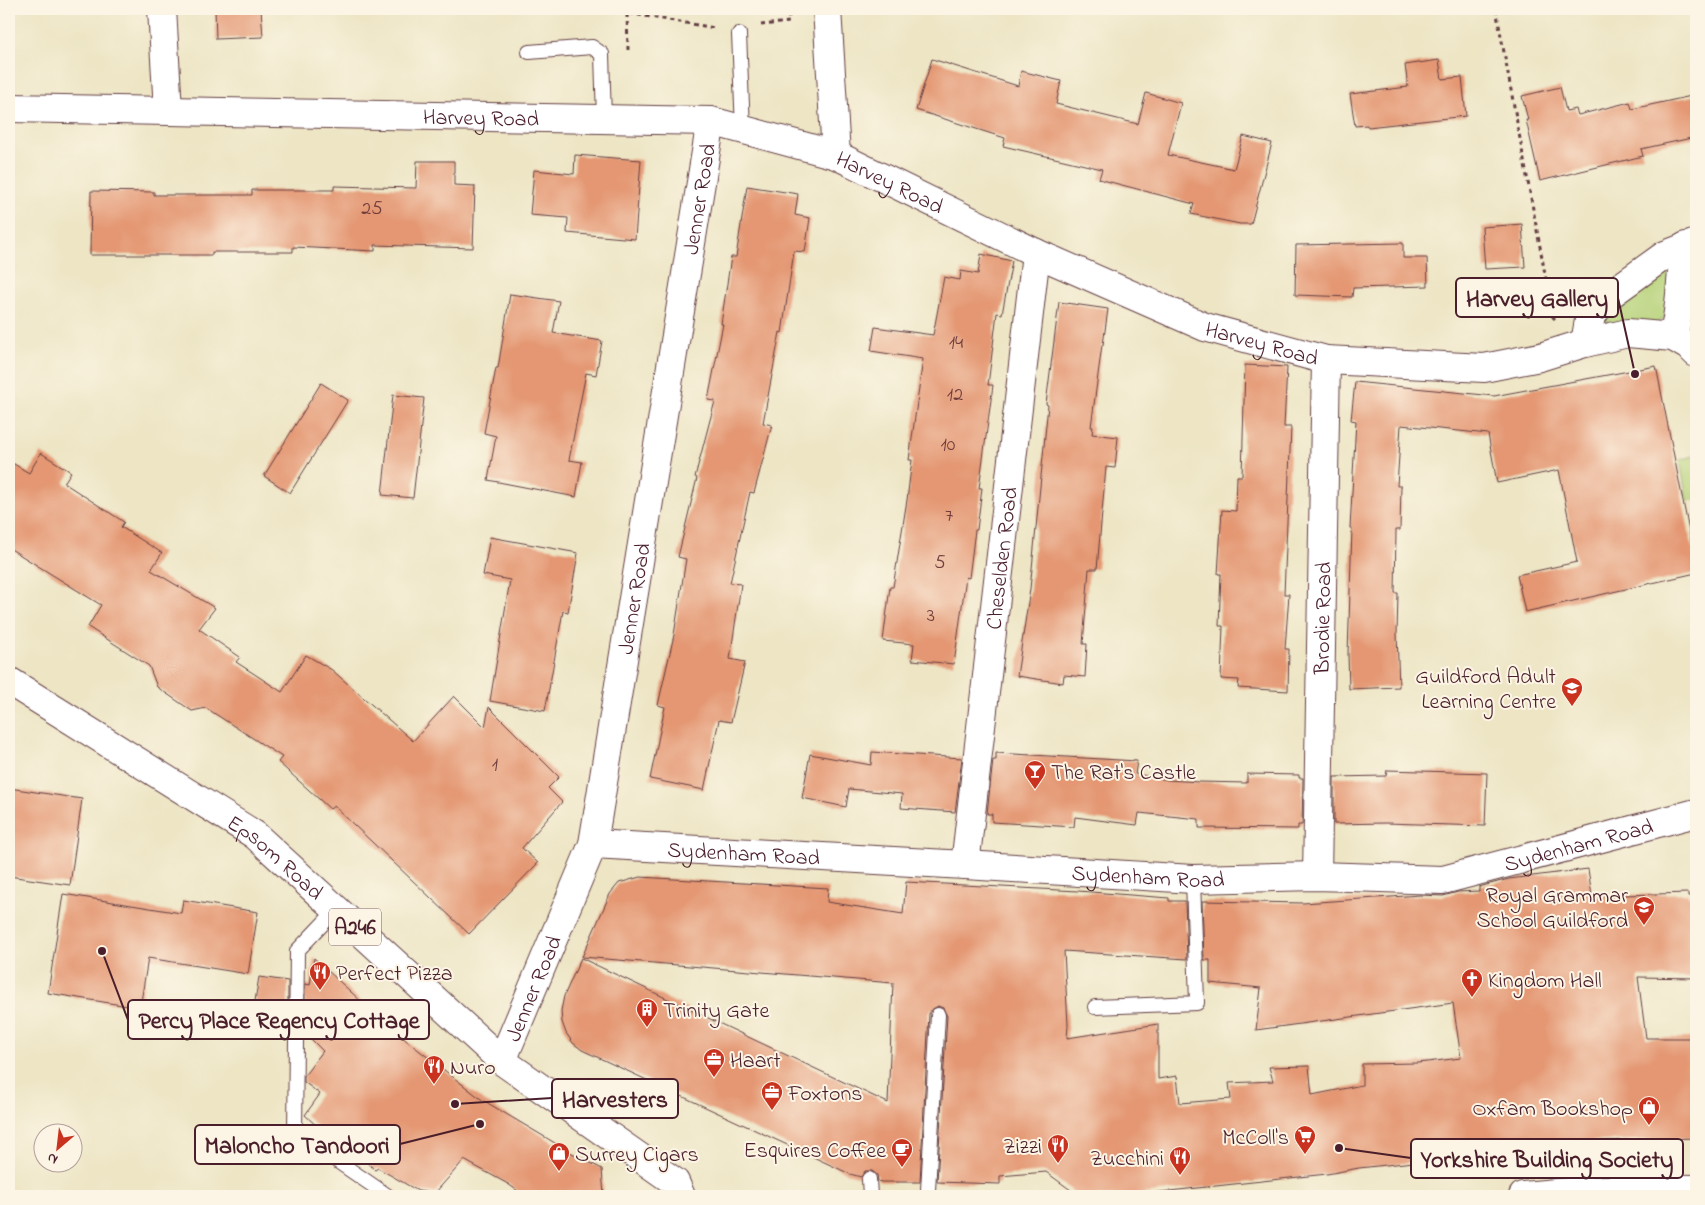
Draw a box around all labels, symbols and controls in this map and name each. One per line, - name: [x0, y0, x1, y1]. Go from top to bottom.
- street label: Harvey Road: [422, 103, 539, 137]
- street label: Jenner Road: [676, 141, 726, 257]
- street label: Harvey Road: [830, 144, 948, 224]
- house number: 25: [361, 195, 383, 224]
- callout: Harvey Gallery: [1456, 278, 1618, 317]
- text: Harvey Gallery: [1466, 283, 1608, 319]
- street label: Harvey Road: [1201, 315, 1322, 376]
- house number: 14: [949, 329, 963, 358]
- house number: 12: [947, 381, 963, 410]
- house number: 10: [941, 431, 956, 460]
- street label: Cheselden Road: [979, 485, 1028, 632]
- house number: 7: [945, 502, 953, 531]
- street label: Jenner Road: [611, 541, 661, 657]
- house number: 5: [934, 549, 946, 578]
- street label: Brodie Road: [1308, 561, 1341, 676]
- house number: 3: [927, 602, 935, 631]
- place label: Guildford Adult Learning Centre: [1415, 662, 1557, 720]
- school or university icon: Guildford Adult Learning Centre: [1560, 676, 1584, 707]
- house number: 1: [492, 751, 498, 780]
- place label: The Rat's Castle: [1051, 758, 1196, 790]
- bar icon: The Rat's Castle: [1023, 759, 1047, 790]
- street label: Epsom Road: [220, 808, 329, 909]
- street label: Sydenham Road: [1501, 812, 1657, 882]
- street label: Sydenham Road: [666, 835, 821, 876]
- street label: Sydenham Road: [1071, 859, 1225, 898]
- place label: Royal Grammar School Guildford: [1476, 881, 1628, 938]
- school or university icon: Royal Grammar School Guildford: [1632, 895, 1656, 926]
- road number: A246: [329, 909, 381, 946]
- street label: Jenner Road: [499, 931, 572, 1047]
- place label: Perfect Pizza: [336, 959, 453, 991]
- restaurant icon: Perfect Pizza: [308, 960, 332, 991]
- place label: Kingdom Hall: [1488, 966, 1602, 999]
- church icon: Kingdom Hall: [1460, 967, 1484, 998]
- place label: Trinity Gate: [663, 996, 769, 1029]
- building icon: Trinity Gate: [635, 997, 659, 1028]
- callout: Percy Place Regency Cottage: [128, 1000, 429, 1039]
- text: Percy Place Regency Cottage: [138, 1005, 421, 1041]
- place label: Haart: [730, 1046, 781, 1078]
- office icon: Haart: [702, 1047, 726, 1078]
- place label: Nuro: [450, 1053, 496, 1085]
- restaurant icon: Nuro: [422, 1054, 446, 1085]
- callout: Harvesters: [552, 1079, 678, 1118]
- place label: Foxtons: [787, 1079, 862, 1111]
- office icon: Foxtons: [760, 1080, 784, 1111]
- text: Harvesters: [562, 1084, 668, 1119]
- place label: Oxfam Bookshop: [1472, 1094, 1633, 1126]
- shop icon: Oxfam Bookshop: [1637, 1095, 1661, 1126]
- north arrow: [32, 1122, 82, 1172]
- place label: McColl's: [1222, 1123, 1289, 1155]
- supermarket icon: McColl's: [1293, 1124, 1317, 1155]
- callout: Maloncho Tandoori: [195, 1125, 400, 1164]
- text: Maloncho Tandoori: [204, 1130, 390, 1165]
- place label: Zizzi: [1003, 1132, 1042, 1164]
- restaurant icon: Zizzi: [1046, 1133, 1070, 1164]
- place label: Esquires Coffee: [743, 1136, 886, 1168]
- cafe icon: Esquires Coffee: [890, 1137, 914, 1168]
- callout: Yorkshire Building Society: [1411, 1139, 1683, 1178]
- place label: Surrey Cigars: [575, 1140, 699, 1173]
- shop icon: Surrey Cigars: [547, 1141, 571, 1172]
- place label: Zucchini: [1090, 1144, 1164, 1176]
- text: Yorkshire Building Society: [1420, 1144, 1673, 1180]
- restaurant icon: Zucchini: [1168, 1145, 1192, 1176]
- text: N: [43, 1147, 62, 1170]

